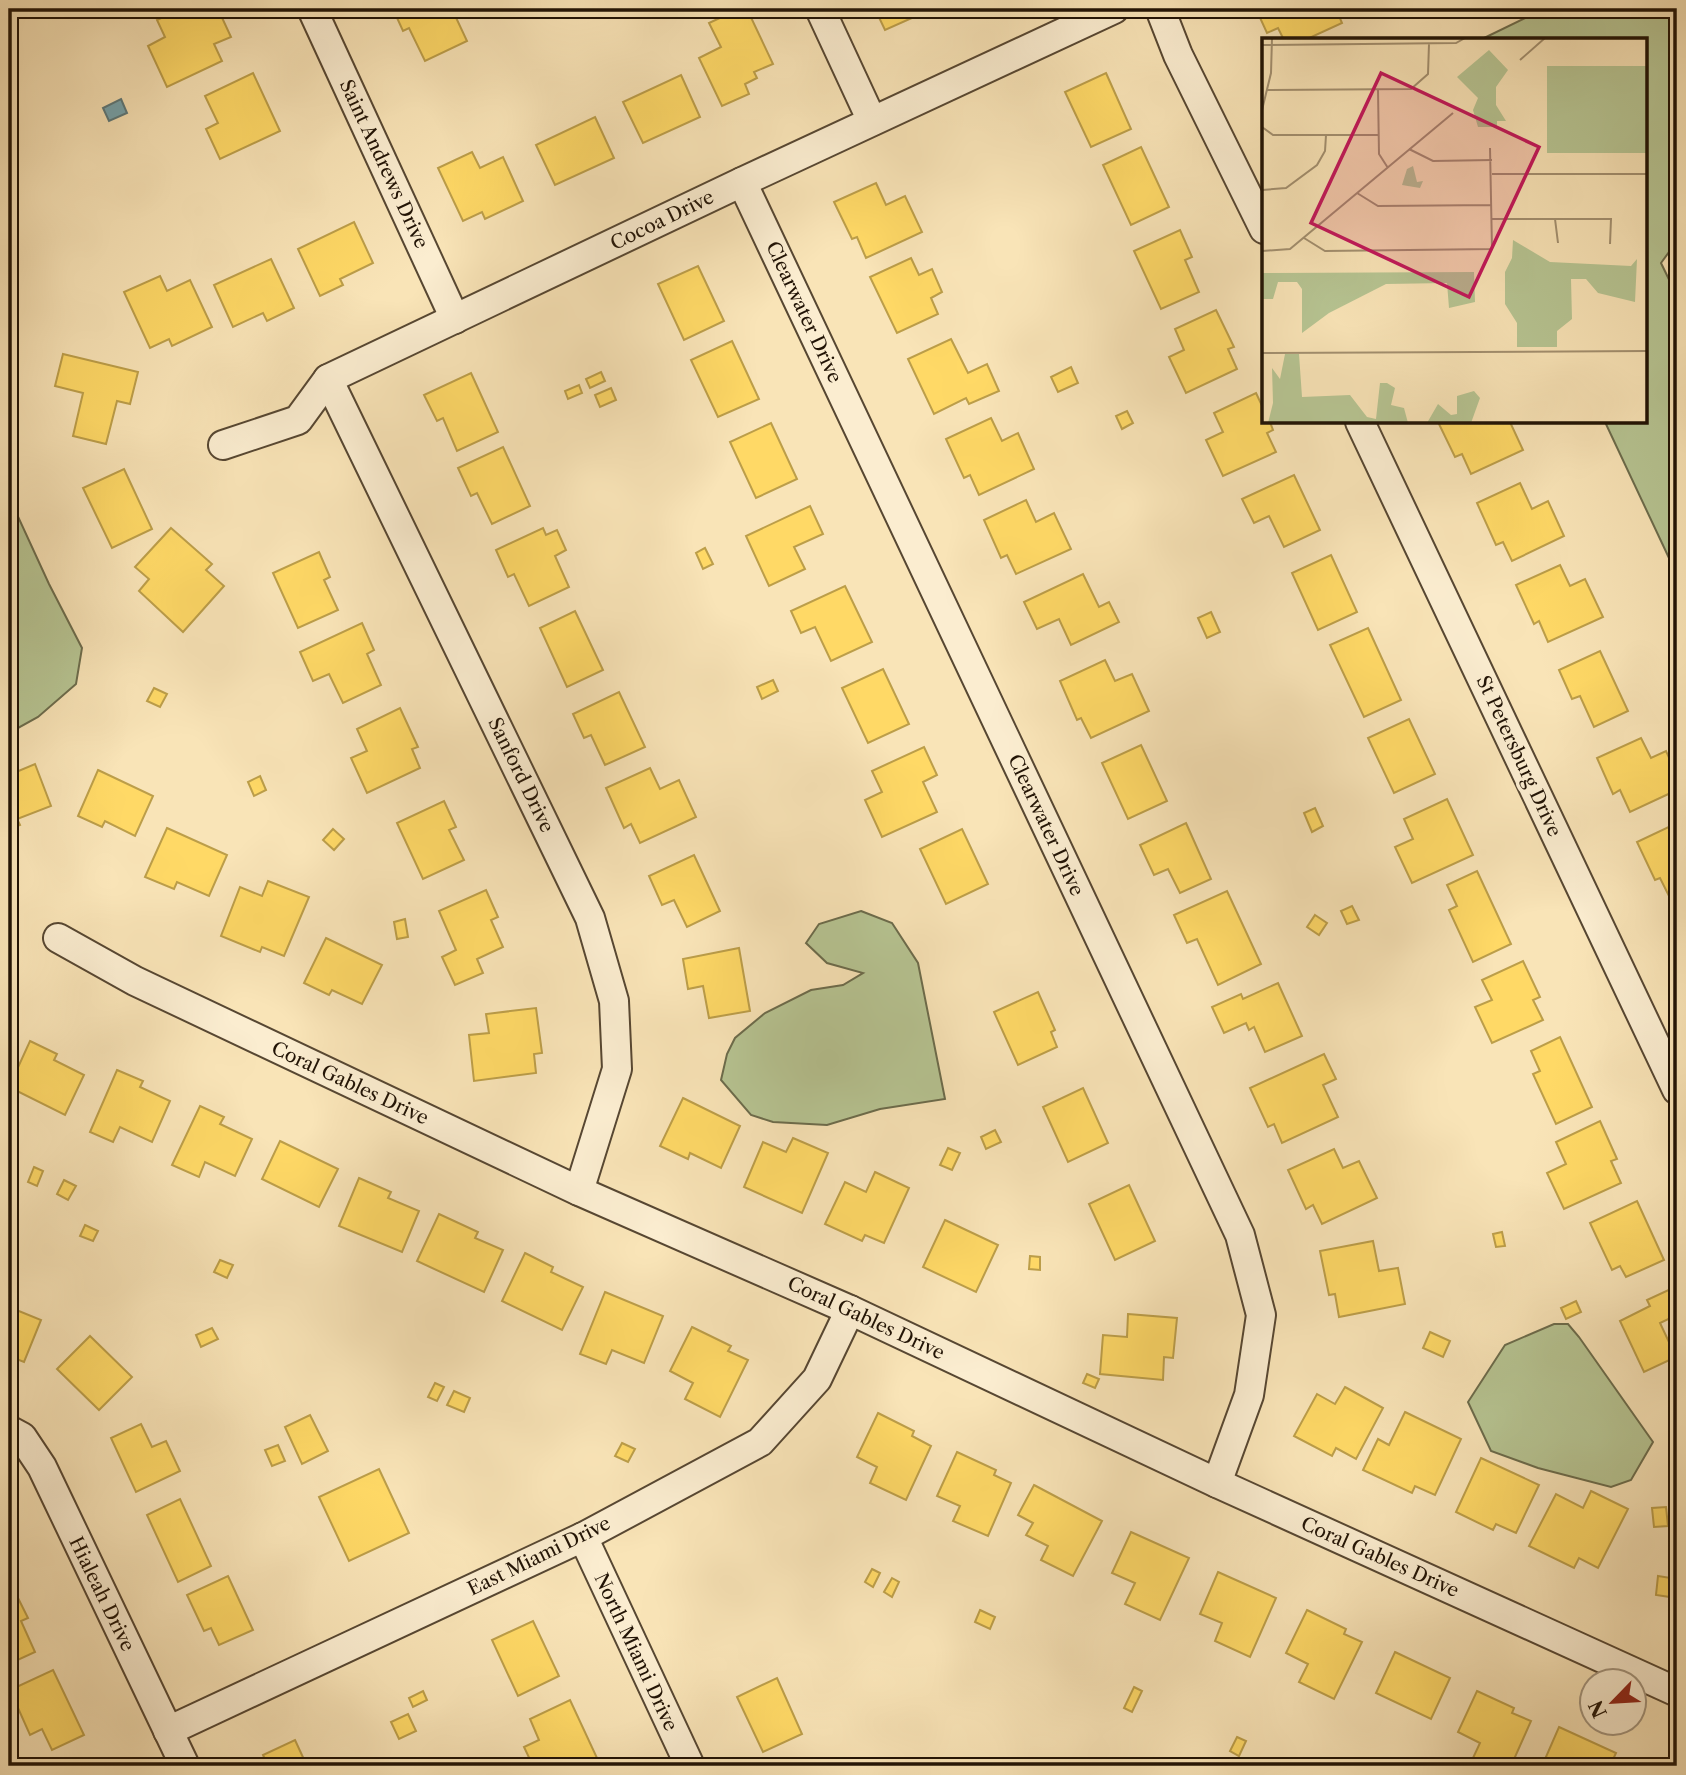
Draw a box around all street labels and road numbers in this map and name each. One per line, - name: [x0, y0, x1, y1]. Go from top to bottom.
- street label: Saint Andrews Drive: [335, 76, 433, 252]
- street label: Cocoa Drive: [607, 185, 717, 255]
- street label: Clearwater Drive: [761, 238, 847, 386]
- street label: St Petersburg Drive: [1472, 672, 1566, 840]
- street label: Sanford Drive: [483, 714, 559, 836]
- street label: Clearwater Drive: [1003, 751, 1089, 899]
- street label: Coral Gables Drive: [268, 1036, 432, 1130]
- street label: Coral Gables Drive: [784, 1271, 948, 1365]
- street label: East Miami Drive: [464, 1511, 614, 1601]
- street label: Coral Gables Drive: [1297, 1512, 1463, 1602]
- street label: Hialeah Drive: [64, 1533, 140, 1655]
- street label: North Miami Drive: [589, 1569, 683, 1735]

